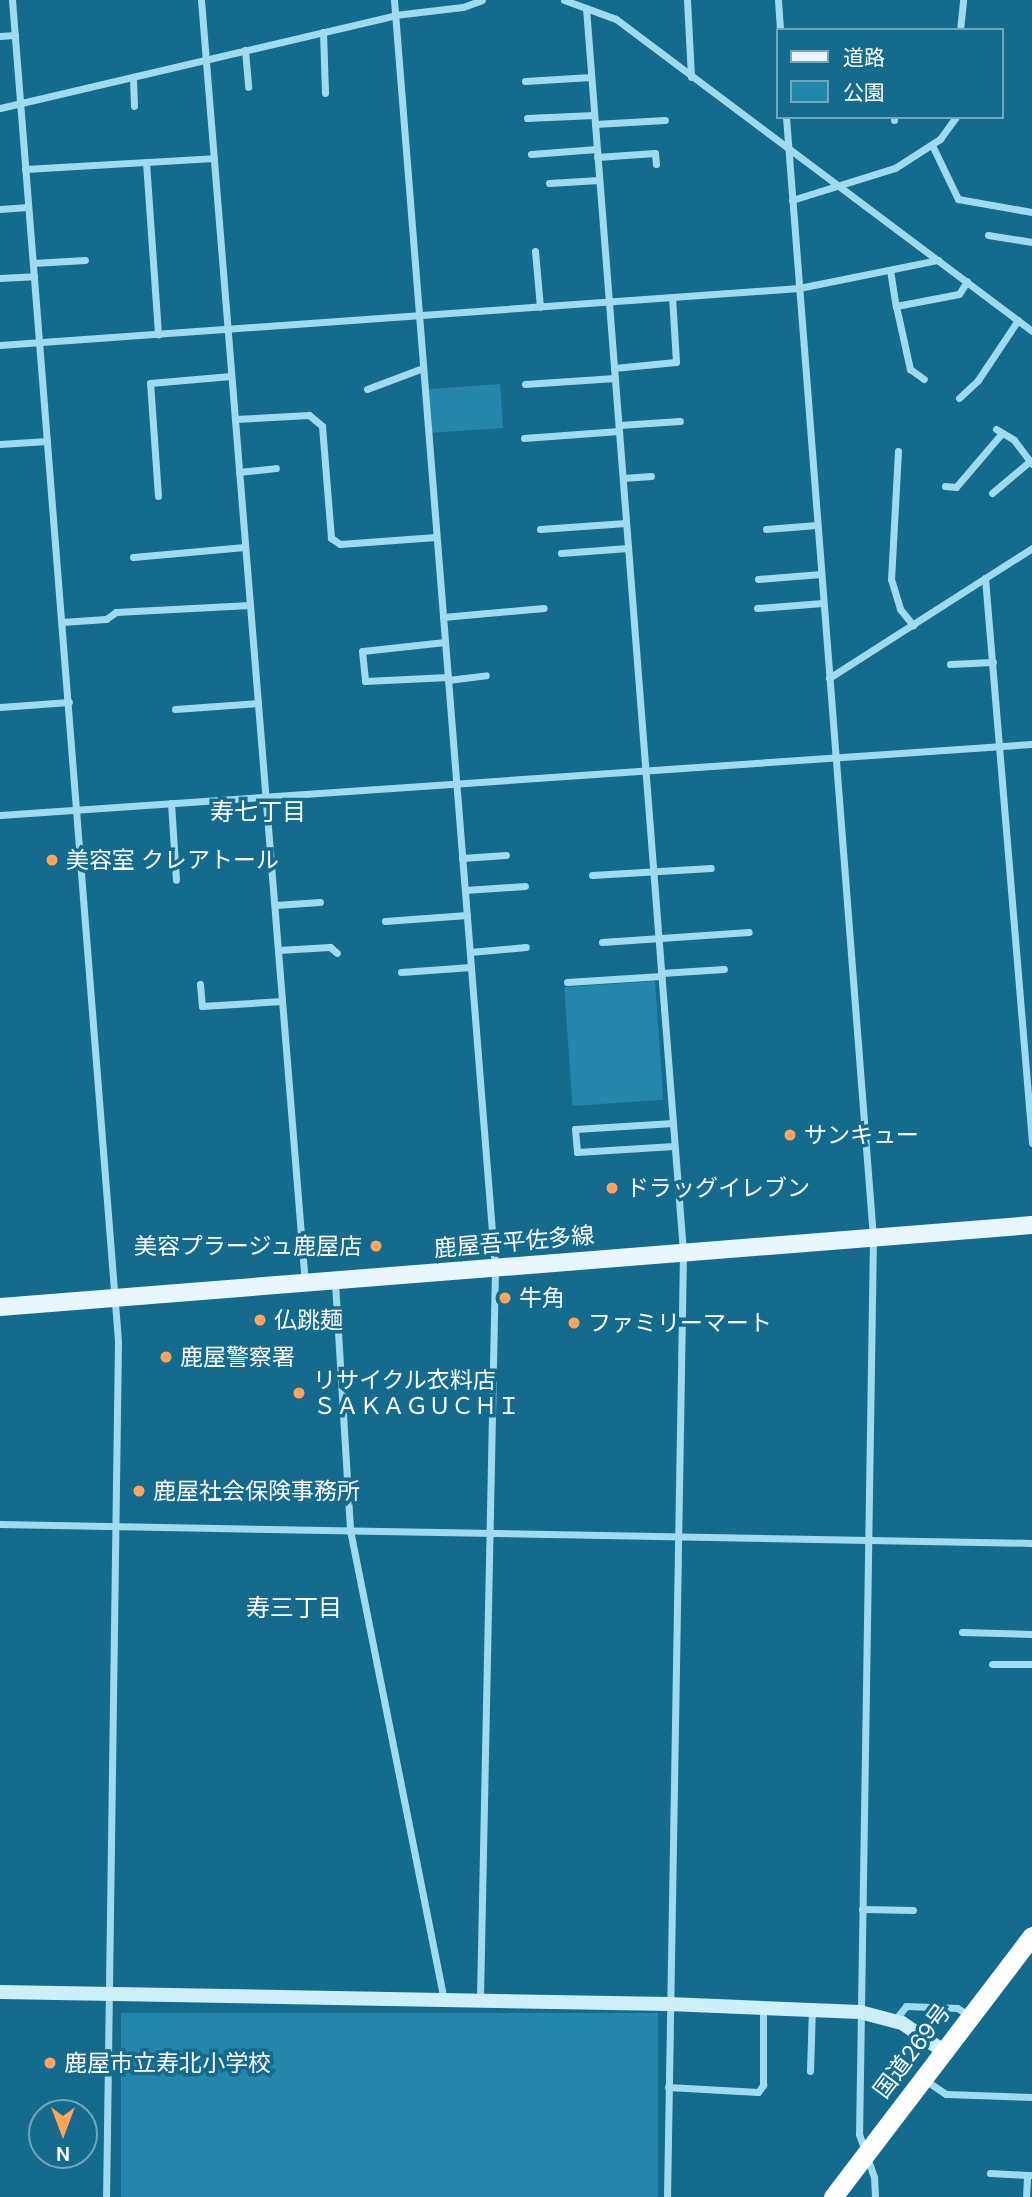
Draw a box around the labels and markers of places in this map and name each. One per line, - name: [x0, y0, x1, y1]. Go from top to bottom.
- place label: 美容室 クレアトール: [66, 846, 279, 874]
- marker: 美容室 クレアトール: [44, 852, 60, 868]
- place label: サンキュー: [804, 1121, 919, 1149]
- marker: サンキュー: [782, 1127, 798, 1143]
- place label: ドラッグイレブン: [626, 1174, 810, 1202]
- marker: ドラッグイレブン: [604, 1180, 620, 1196]
- place label: 美容プラージュ鹿屋店: [132, 1232, 362, 1260]
- marker: 美容プラージュ鹿屋店: [368, 1238, 384, 1254]
- place label: 牛角: [519, 1284, 565, 1312]
- marker: 牛角: [497, 1290, 513, 1306]
- place label: 仏跳麺: [274, 1306, 343, 1334]
- place label: ファミリーマート: [588, 1309, 772, 1337]
- marker: 仏跳麺: [252, 1312, 268, 1328]
- marker: ファミリーマート: [566, 1315, 582, 1331]
- place label: 鹿屋警察署: [180, 1343, 295, 1371]
- marker: 鹿屋警察署: [158, 1349, 174, 1365]
- place label: リサイクル衣料店 ＳＡＫＡＧＵＣＨＩ: [313, 1366, 520, 1420]
- marker: リサイクル衣料店 ＳＡＫＡＧＵＣＨＩ: [291, 1385, 307, 1401]
- place label: 鹿屋社会保険事務所: [153, 1477, 360, 1505]
- marker: 鹿屋社会保険事務所: [131, 1483, 147, 1499]
- place label: 鹿屋市立寿北小学校: [64, 2049, 271, 2077]
- marker: 鹿屋市立寿北小学校: [42, 2055, 58, 2071]

